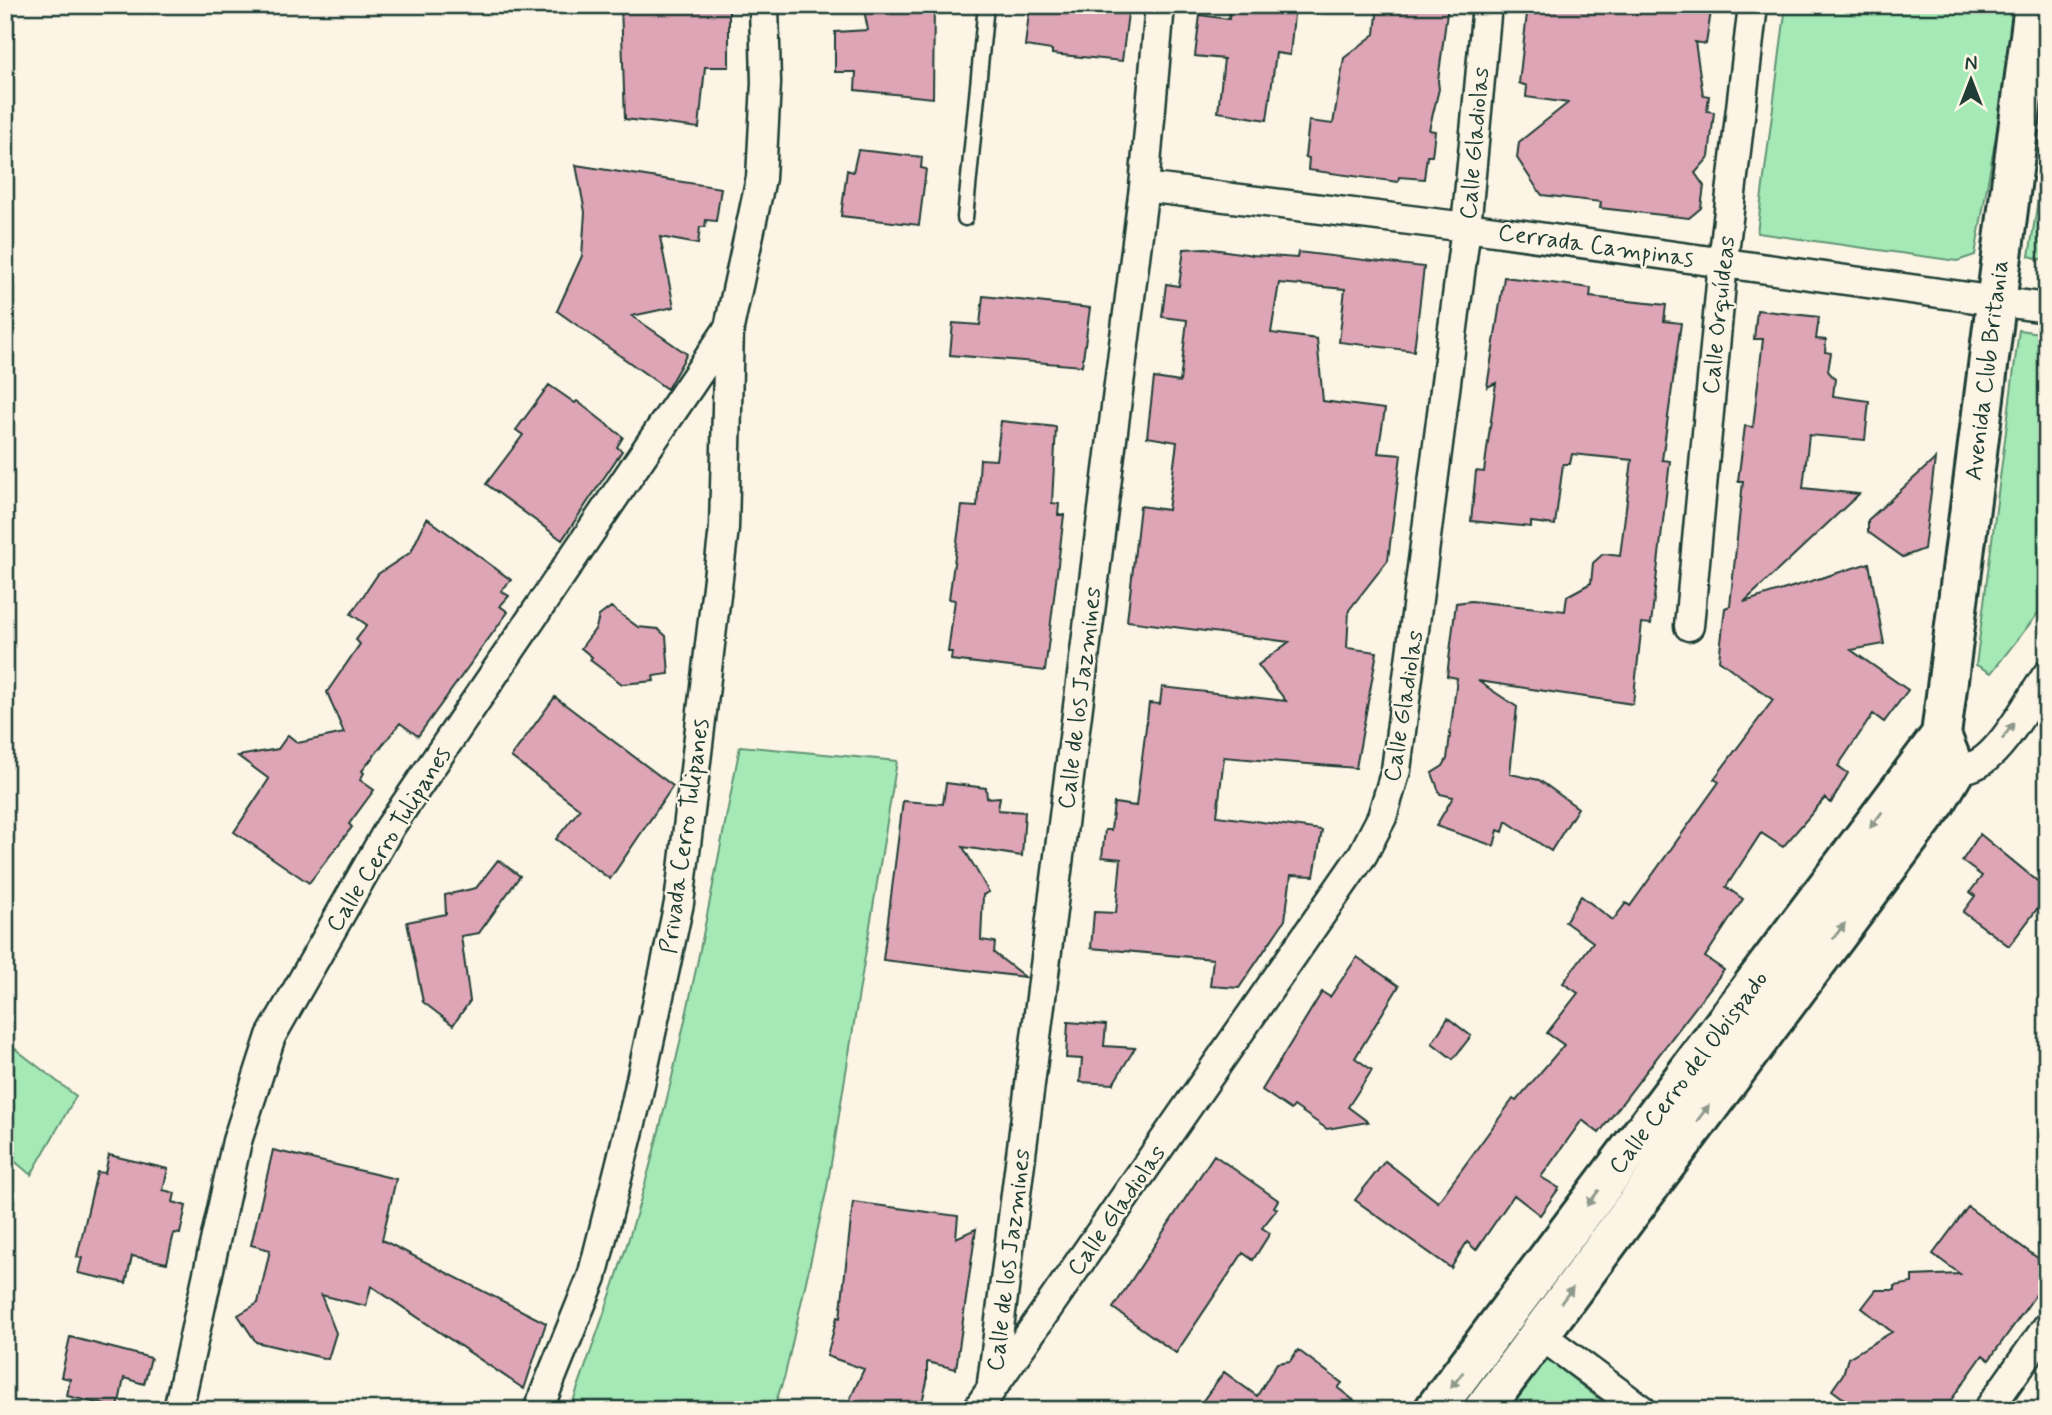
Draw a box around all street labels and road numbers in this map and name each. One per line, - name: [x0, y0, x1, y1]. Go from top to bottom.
- street label: Calle Gladiolas: [1453, 65, 1498, 221]
- street label: Cerrada Campinas: [1496, 217, 1696, 276]
- street label: Calle Orquídeas: [1696, 234, 1743, 396]
- street label: Avenida Club Britania: [1959, 258, 2016, 482]
- street label: Calle de los Jazmines: [1051, 585, 1110, 811]
- street label: Calle Gladiolas: [1377, 628, 1432, 784]
- street label: Privada Cerro Tulipanes: [654, 717, 717, 956]
- street label: Calle Cerro Tulipanes: [320, 741, 459, 938]
- street label: Calle Cerro del Obispado: [1603, 965, 1776, 1181]
- street label: Calle Gladiolas: [1061, 1139, 1174, 1282]
- street label: Calle de los Jazmines: [980, 1147, 1039, 1373]

